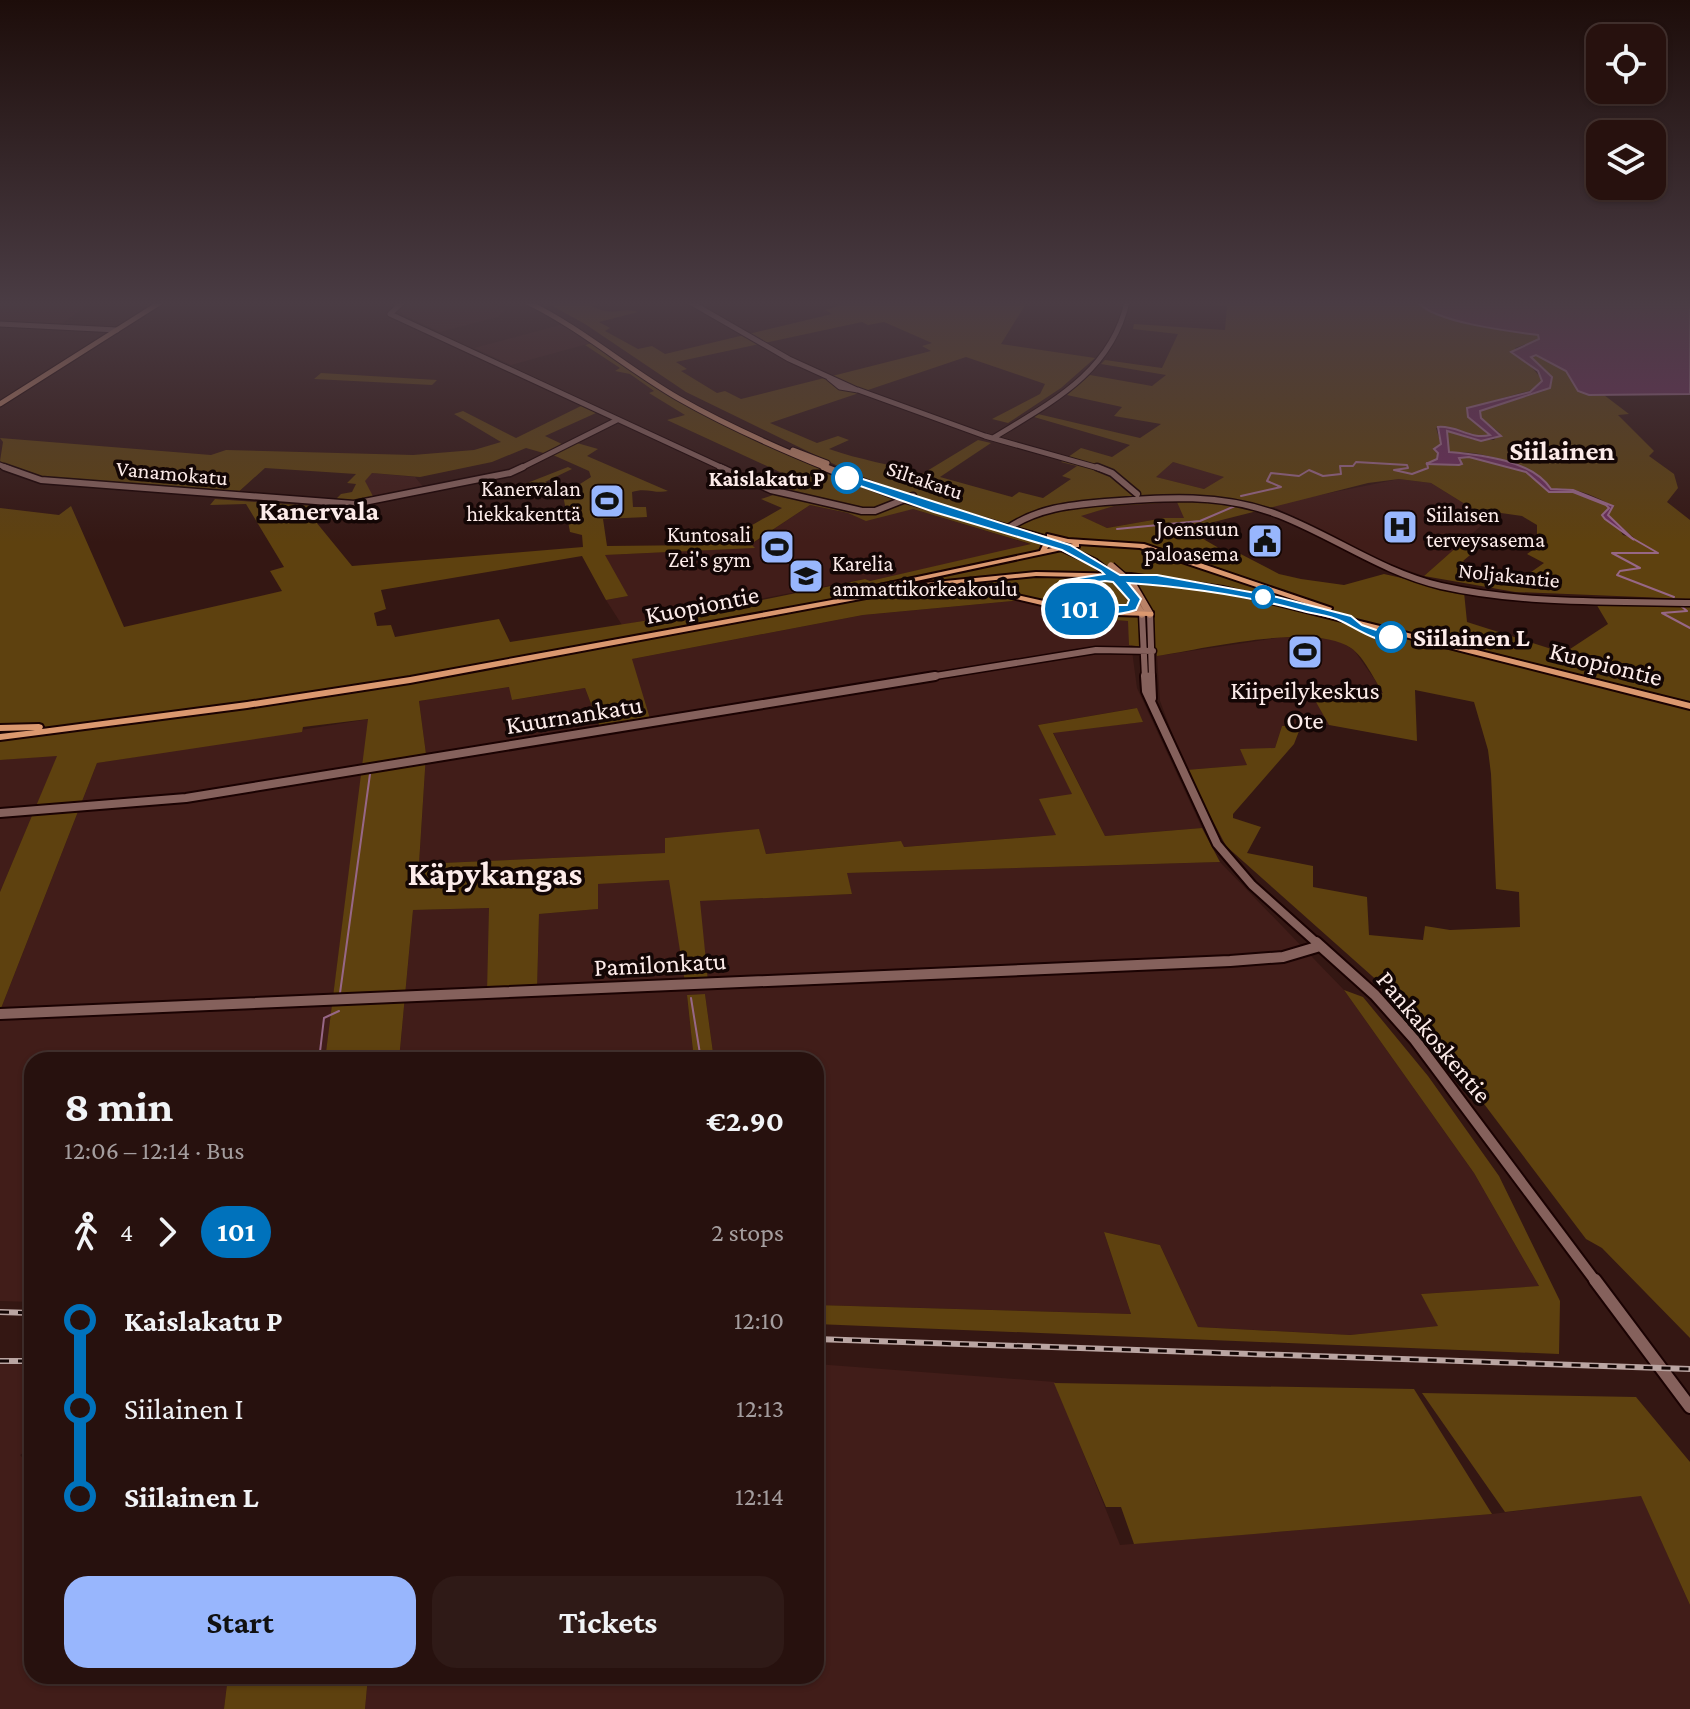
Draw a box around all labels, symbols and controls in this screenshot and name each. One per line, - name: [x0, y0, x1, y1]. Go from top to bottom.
- map controls: [1586, 24, 1666, 200]
- button: locate: [1586, 24, 1666, 104]
- button: layers: [1586, 120, 1666, 200]
- district label: Siilainen: [1509, 435, 1615, 466]
- street label: Siltakatu: [884, 455, 967, 505]
- street label: Vanamokatu: [115, 456, 229, 490]
- marker: Kaislakatu P: [832, 463, 862, 493]
- place label: Kaislakatu P: [709, 466, 825, 491]
- place label: Kanervalan hiekkakenttä: [466, 476, 581, 526]
- sports icon: Kanervalan hiekkakenttä: [588, 482, 626, 520]
- district label: Kanervala: [259, 495, 380, 526]
- place label: Siilaisen terveysasema: [1426, 502, 1545, 552]
- hospital icon: Siilaisen terveysasema: [1381, 508, 1419, 546]
- place label: Joensuun paloasema: [1144, 516, 1239, 566]
- place label: Kuntosali Zei's gym: [667, 522, 751, 572]
- public building icon: Joensuun paloasema: [1246, 522, 1284, 560]
- sports icon: Kuntosali Zei's gym: [758, 528, 796, 566]
- place label: Karelia ammattikorkeakoulu: [832, 551, 1018, 601]
- school or university icon: Karelia ammattikorkeakoulu: [787, 557, 825, 595]
- street label: Noljakantie: [1457, 557, 1561, 593]
- street label: Kuopiontie: [643, 580, 761, 630]
- line badge: 101: [1034, 583, 1126, 635]
- unlabelled marker: [1252, 586, 1274, 608]
- text: 101: [1061, 593, 1099, 624]
- marker: Siilainen L: [1376, 622, 1406, 652]
- place label: Siilainen L: [1413, 623, 1530, 652]
- sports icon: Kiipeilykeskus Ote: [1286, 633, 1324, 671]
- street label: Kuopiontie: [1547, 636, 1665, 692]
- place label: Kiipeilykeskus Ote: [1230, 676, 1380, 735]
- street label: Kuurnankatu: [504, 690, 645, 740]
- district label: Käpykangas: [408, 855, 583, 892]
- street label: Pamilonkatu: [593, 946, 727, 982]
- street label: Pankakoskentie: [1371, 965, 1497, 1109]
- text: 8 min: [64, 1082, 173, 1130]
- text: €2.90: [706, 1104, 784, 1137]
- text: 12:06 – 12:14 · Bus: [64, 1136, 244, 1165]
- icon: walk: [64, 1210, 108, 1254]
- icon: forward: [145, 1210, 189, 1254]
- text: 101: [217, 1216, 255, 1247]
- text: 4: [120, 1218, 133, 1247]
- text: 2 stops: [711, 1218, 784, 1247]
- text: Kaislakatu P: [124, 1304, 283, 1337]
- text: 12:10: [734, 1306, 784, 1335]
- text: Siilainen I: [124, 1392, 243, 1425]
- text: 12:13: [736, 1394, 784, 1423]
- text: Siilainen L: [124, 1480, 259, 1513]
- text: 12:14: [735, 1482, 784, 1511]
- button: Start: [64, 1576, 416, 1668]
- button: Tickets: [432, 1576, 784, 1668]

